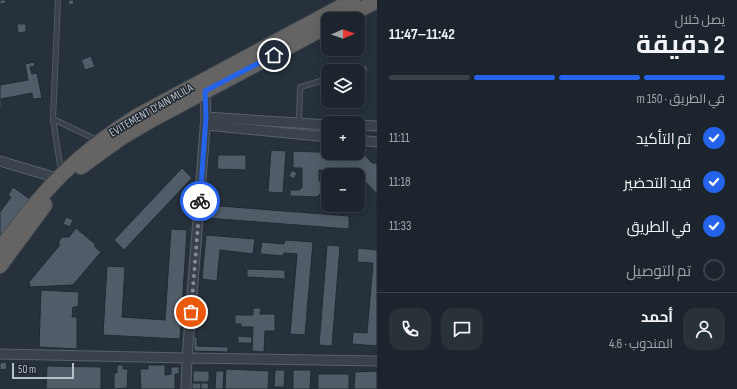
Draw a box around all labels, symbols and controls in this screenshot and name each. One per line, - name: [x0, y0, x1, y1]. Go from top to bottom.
- north arrow: [321, 12, 365, 56]
- map controls: [321, 12, 365, 212]
- text: يصل خلال: [675, 12, 725, 28]
- text: 11:42–11:47: [389, 25, 455, 44]
- text: 2 دقيقة: [636, 30, 725, 61]
- pin: [257, 38, 291, 72]
- icon: home: [263, 44, 285, 66]
- button: layers: [321, 64, 365, 108]
- street label: EVITEMENT D'AIN MLILA: [107, 80, 197, 141]
- text: في الطريق · 150 m: [637, 91, 725, 107]
- button: +: [321, 116, 365, 160]
- icon: check: [703, 127, 725, 149]
- text: 11:11: [389, 130, 410, 146]
- text: تم التأكيد: [636, 130, 691, 149]
- button: −: [321, 168, 365, 212]
- icon: check: [703, 171, 725, 193]
- text: 11:18: [389, 174, 411, 190]
- text: قيد التحضير: [624, 174, 691, 193]
- courier: [180, 181, 220, 221]
- icon: bike: [189, 190, 211, 212]
- icon: check: [703, 215, 725, 237]
- text: 11:33: [389, 218, 411, 234]
- text: في الطريق: [627, 218, 691, 237]
- text: تم التوصيل: [626, 262, 691, 281]
- pin: [174, 295, 208, 329]
- icon: bag: [180, 301, 202, 323]
- button: phone: [389, 308, 431, 350]
- button: chat: [441, 308, 483, 350]
- text: أحمد: [641, 308, 673, 327]
- button: person: [683, 308, 725, 350]
- text: المندوب · 4.6: [609, 336, 673, 352]
- scale bar: [12, 361, 74, 380]
- text: 50 m: [18, 363, 36, 376]

